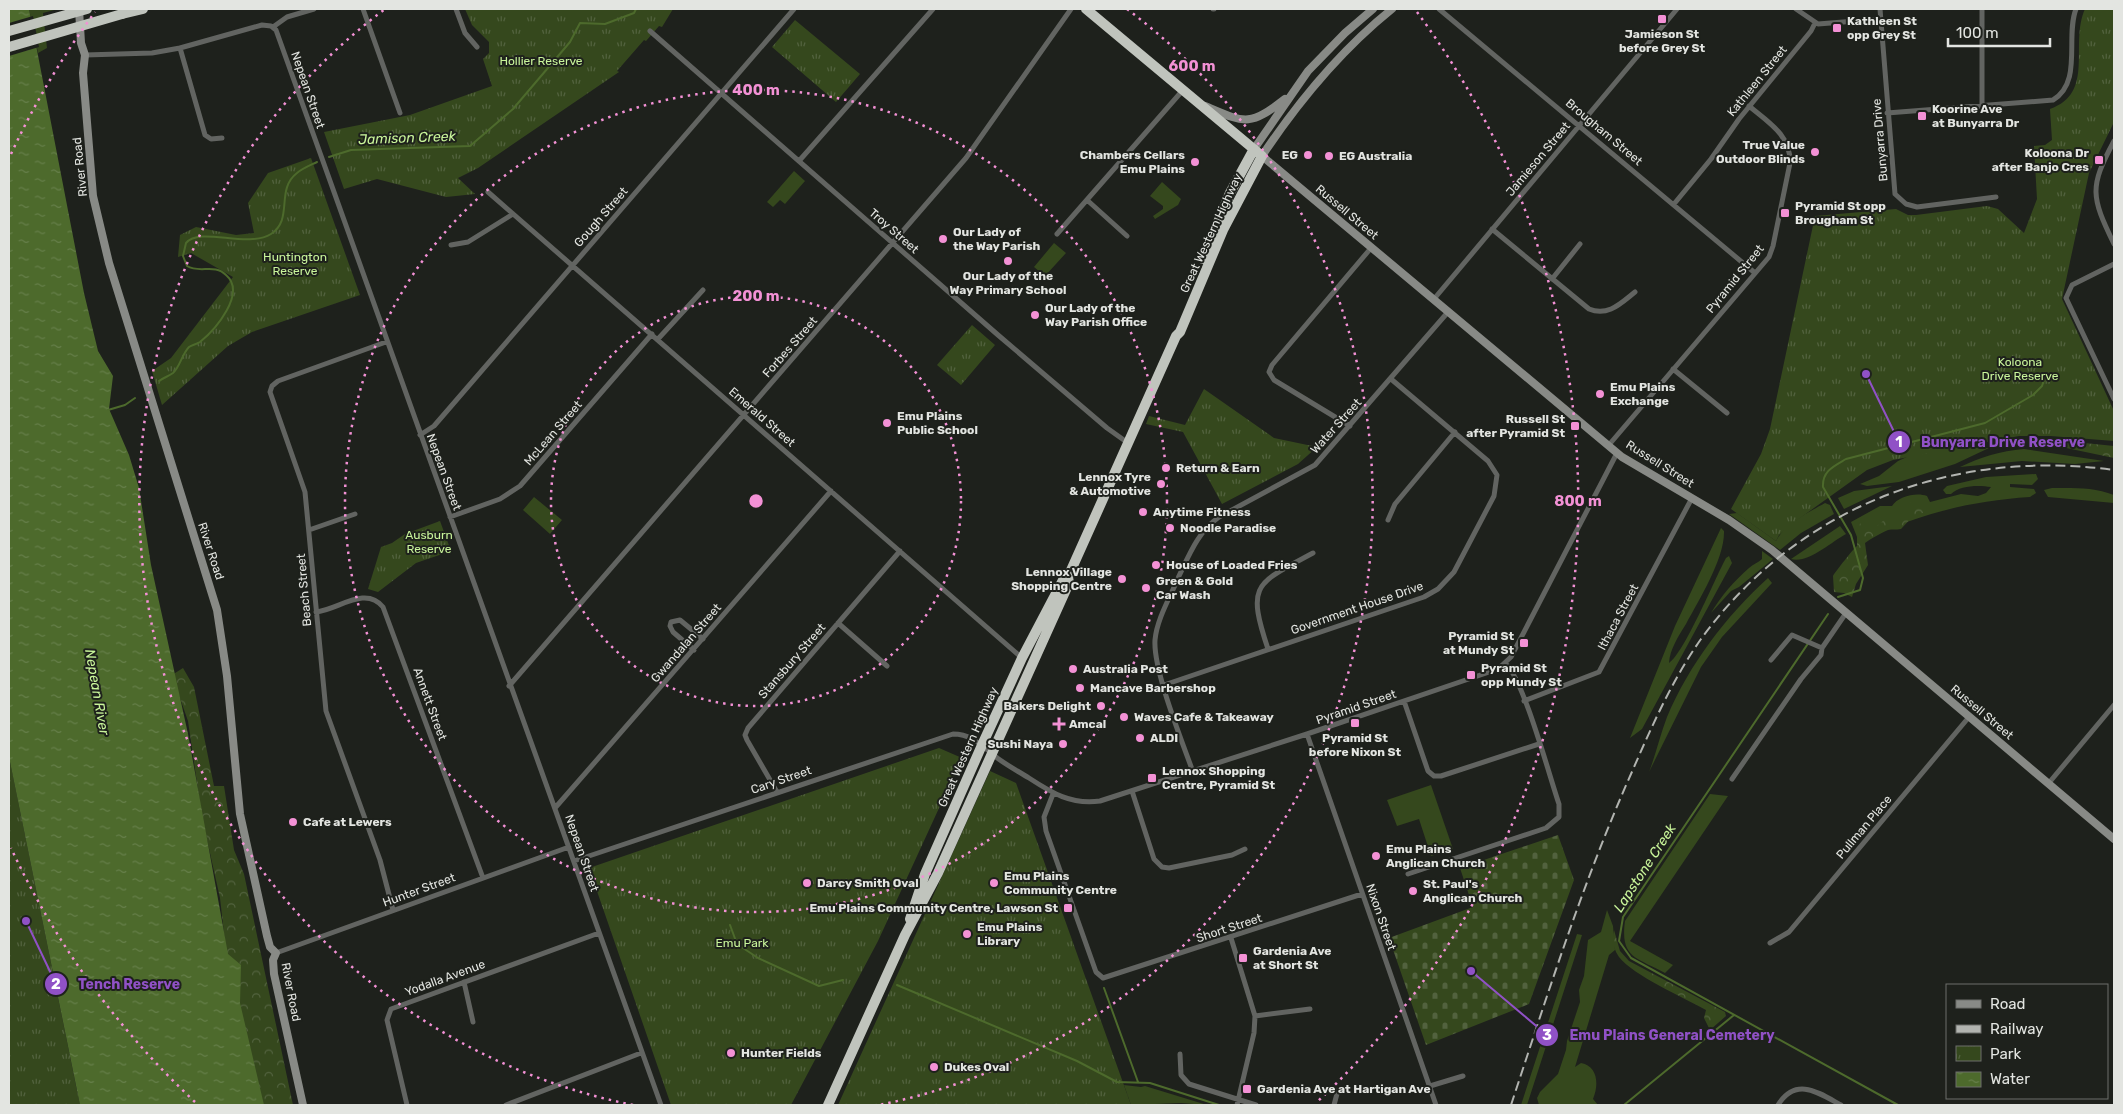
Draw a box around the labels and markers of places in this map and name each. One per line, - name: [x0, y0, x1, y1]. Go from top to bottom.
- marker: Jamieson St before Grey St: [1656, 13, 1668, 25]
- place label: Kathleen St opp Grey St: [1847, 14, 1917, 42]
- marker: Kathleen St opp Grey St: [1831, 22, 1843, 34]
- place label: Jamieson St before Grey St: [1619, 27, 1705, 55]
- place label: Koorine Ave at Bunyarra Dr: [1932, 102, 2020, 130]
- marker: Koorine Ave at Bunyarra Dr: [1916, 110, 1928, 122]
- place label: True Value Outdoor Blinds: [1716, 138, 1805, 166]
- marker: True Value Outdoor Blinds: [1809, 146, 1821, 158]
- place label: Koloona Dr after Banjo Cres: [1992, 146, 2090, 174]
- place label: Chambers Cellars Emu Plains: [1080, 148, 1185, 176]
- place label: EG: [1282, 148, 1298, 162]
- marker: EG: [1302, 149, 1314, 161]
- place label: EG Australia: [1339, 149, 1412, 163]
- marker: EG Australia: [1323, 150, 1335, 162]
- marker: Koloona Dr after Banjo Cres: [2093, 154, 2105, 166]
- marker: Chambers Cellars Emu Plains: [1189, 156, 1201, 168]
- place label: Pyramid St opp Brougham St: [1795, 199, 1886, 227]
- marker: Pyramid St opp Brougham St: [1779, 207, 1791, 219]
- place label: Our Lady of the Way Parish: [953, 225, 1041, 253]
- marker: Our Lady of the Way Parish: [937, 233, 949, 245]
- marker: Our Lady of the Way Primary School: [1002, 255, 1014, 267]
- place label: Our Lady of the Way Primary School: [950, 269, 1066, 297]
- place label: Our Lady of the Way Parish Office: [1045, 301, 1147, 329]
- marker: Our Lady of the Way Parish Office: [1029, 309, 1041, 321]
- place label: Emu Plains Exchange: [1610, 380, 1676, 408]
- marker: Emu Plains Exchange: [1594, 388, 1606, 400]
- place label: Emu Plains Public School: [897, 409, 978, 437]
- place label: Russell St after Pyramid St: [1466, 412, 1565, 440]
- marker: Emu Plains Public School: [881, 417, 893, 429]
- marker: Russell St after Pyramid St: [1569, 420, 1581, 432]
- callout: Bunyarra Drive Reserve: [1886, 427, 2095, 456]
- place label: Return & Earn: [1176, 461, 1260, 475]
- marker: Return & Earn: [1160, 462, 1172, 474]
- place label: Lennox Tyre & Automotive: [1069, 470, 1151, 498]
- marker: Lennox Tyre & Automotive: [1155, 478, 1167, 490]
- centre of rings: [747, 492, 765, 510]
- place label: Anytime Fitness: [1153, 505, 1251, 519]
- marker: Anytime Fitness: [1137, 506, 1149, 518]
- place label: Noodle Paradise: [1180, 521, 1276, 535]
- marker: Noodle Paradise: [1164, 522, 1176, 534]
- place label: House of Loaded Fries: [1166, 558, 1298, 572]
- marker: House of Loaded Fries: [1150, 559, 1162, 571]
- place label: Lennox Village Shopping Centre: [1011, 565, 1112, 593]
- marker: Lennox Village Shopping Centre: [1116, 573, 1128, 585]
- place label: Green & Gold Car Wash: [1156, 574, 1233, 602]
- marker: Green & Gold Car Wash: [1140, 582, 1152, 594]
- place label: Pyramid St at Mundy St: [1443, 629, 1514, 657]
- marker: Pyramid St at Mundy St: [1518, 637, 1530, 649]
- place label: Pyramid St opp Mundy St: [1481, 661, 1562, 689]
- place label: Australia Post: [1083, 662, 1168, 676]
- marker: Australia Post: [1067, 663, 1079, 675]
- marker: Pyramid St opp Mundy St: [1465, 669, 1477, 681]
- place label: Mancave Barbershop: [1090, 681, 1216, 695]
- marker: Mancave Barbershop: [1074, 682, 1086, 694]
- place label: Bakers Delight: [1003, 699, 1091, 713]
- marker: Bakers Delight: [1095, 700, 1107, 712]
- place label: Waves Cafe & Takeaway: [1134, 710, 1274, 724]
- marker: Waves Cafe & Takeaway: [1118, 711, 1130, 723]
- place label: Amcal: [1069, 717, 1106, 731]
- marker: Pyramid St before Nixon St: [1349, 717, 1361, 729]
- marker: Amcal: [1053, 718, 1065, 730]
- place label: ALDI: [1150, 731, 1178, 745]
- place label: Pyramid St before Nixon St: [1309, 731, 1402, 759]
- marker: ALDI: [1134, 732, 1146, 744]
- place label: Sushi Naya: [987, 737, 1053, 751]
- marker: Sushi Naya: [1057, 738, 1069, 750]
- place label: Lennox Shopping Centre, Pyramid St: [1162, 764, 1275, 792]
- marker: Lennox Shopping Centre, Pyramid St: [1146, 772, 1158, 784]
- place label: Cafe at Lewers: [303, 815, 392, 829]
- marker: Cafe at Lewers: [287, 816, 299, 828]
- place label: Emu Plains Anglican Church: [1386, 842, 1486, 870]
- marker: Emu Plains Anglican Church: [1370, 850, 1382, 862]
- place label: Emu Plains Community Centre: [1004, 869, 1117, 897]
- place label: Darcy Smith Oval: [817, 876, 919, 890]
- marker: Darcy Smith Oval: [801, 877, 813, 889]
- marker: Emu Plains Community Centre: [988, 877, 1000, 889]
- place label: St. Paul's Anglican Church: [1423, 877, 1523, 905]
- marker: St. Paul's Anglican Church: [1407, 885, 1419, 897]
- place label: Emu Plains Community Centre, Lawson St: [809, 901, 1058, 915]
- marker: Emu Plains Community Centre, Lawson St: [1062, 902, 1074, 914]
- place label: Emu Plains Library: [977, 920, 1043, 948]
- marker: Emu Plains Library: [961, 928, 973, 940]
- place label: Gardenia Ave at Short St: [1253, 944, 1331, 972]
- marker: Gardenia Ave at Short St: [1237, 952, 1249, 964]
- callout: Tench Reserve: [44, 969, 190, 998]
- callout: Emu Plains General Cemetery: [1535, 1020, 1785, 1049]
- place label: Hunter Fields: [741, 1046, 822, 1060]
- marker: Hunter Fields: [725, 1047, 737, 1059]
- place label: Dukes Oval: [944, 1060, 1009, 1074]
- marker: Dukes Oval: [928, 1061, 940, 1073]
- place label: Gardenia Ave at Hartigan Ave: [1257, 1082, 1431, 1096]
- marker: Gardenia Ave at Hartigan Ave: [1241, 1083, 1253, 1095]

